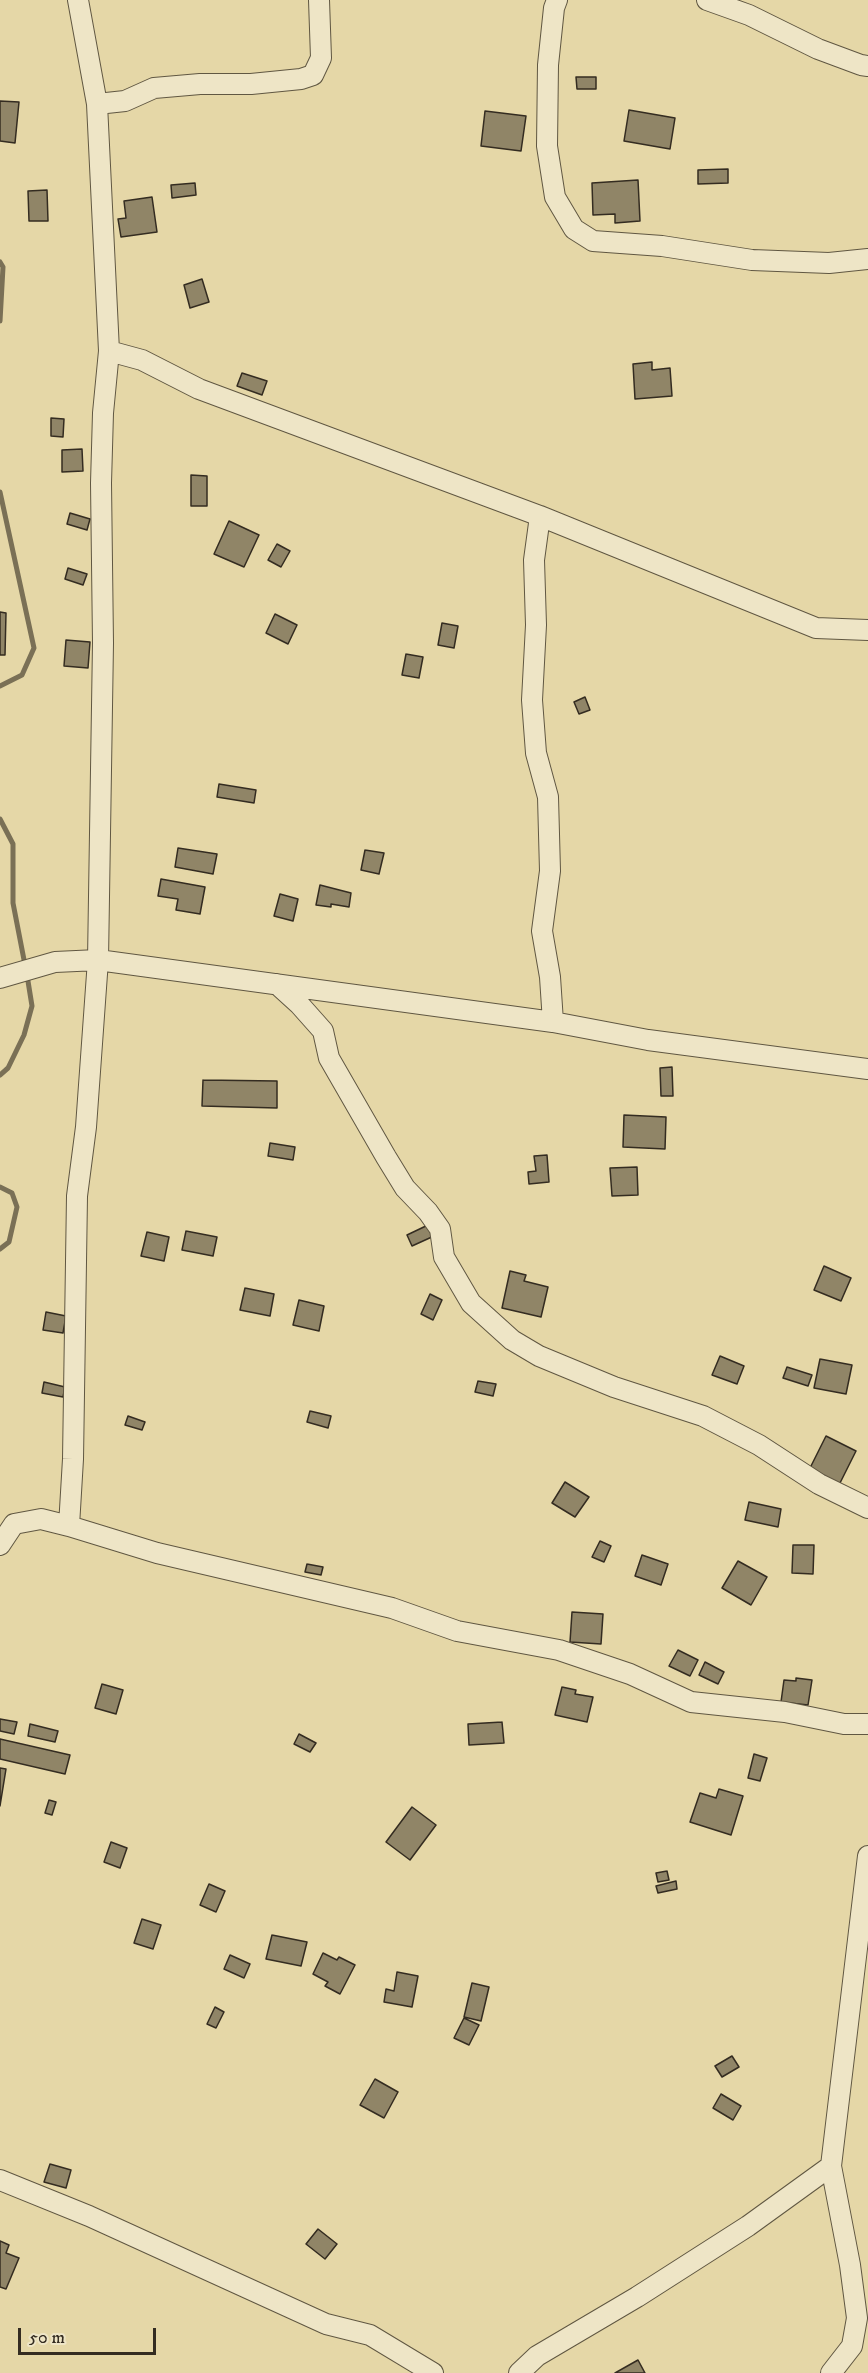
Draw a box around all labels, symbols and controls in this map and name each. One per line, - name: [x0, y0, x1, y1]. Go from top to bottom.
- scale bar: [21, 2316, 159, 2354]
- text: 50 m: [29, 2327, 65, 2349]

